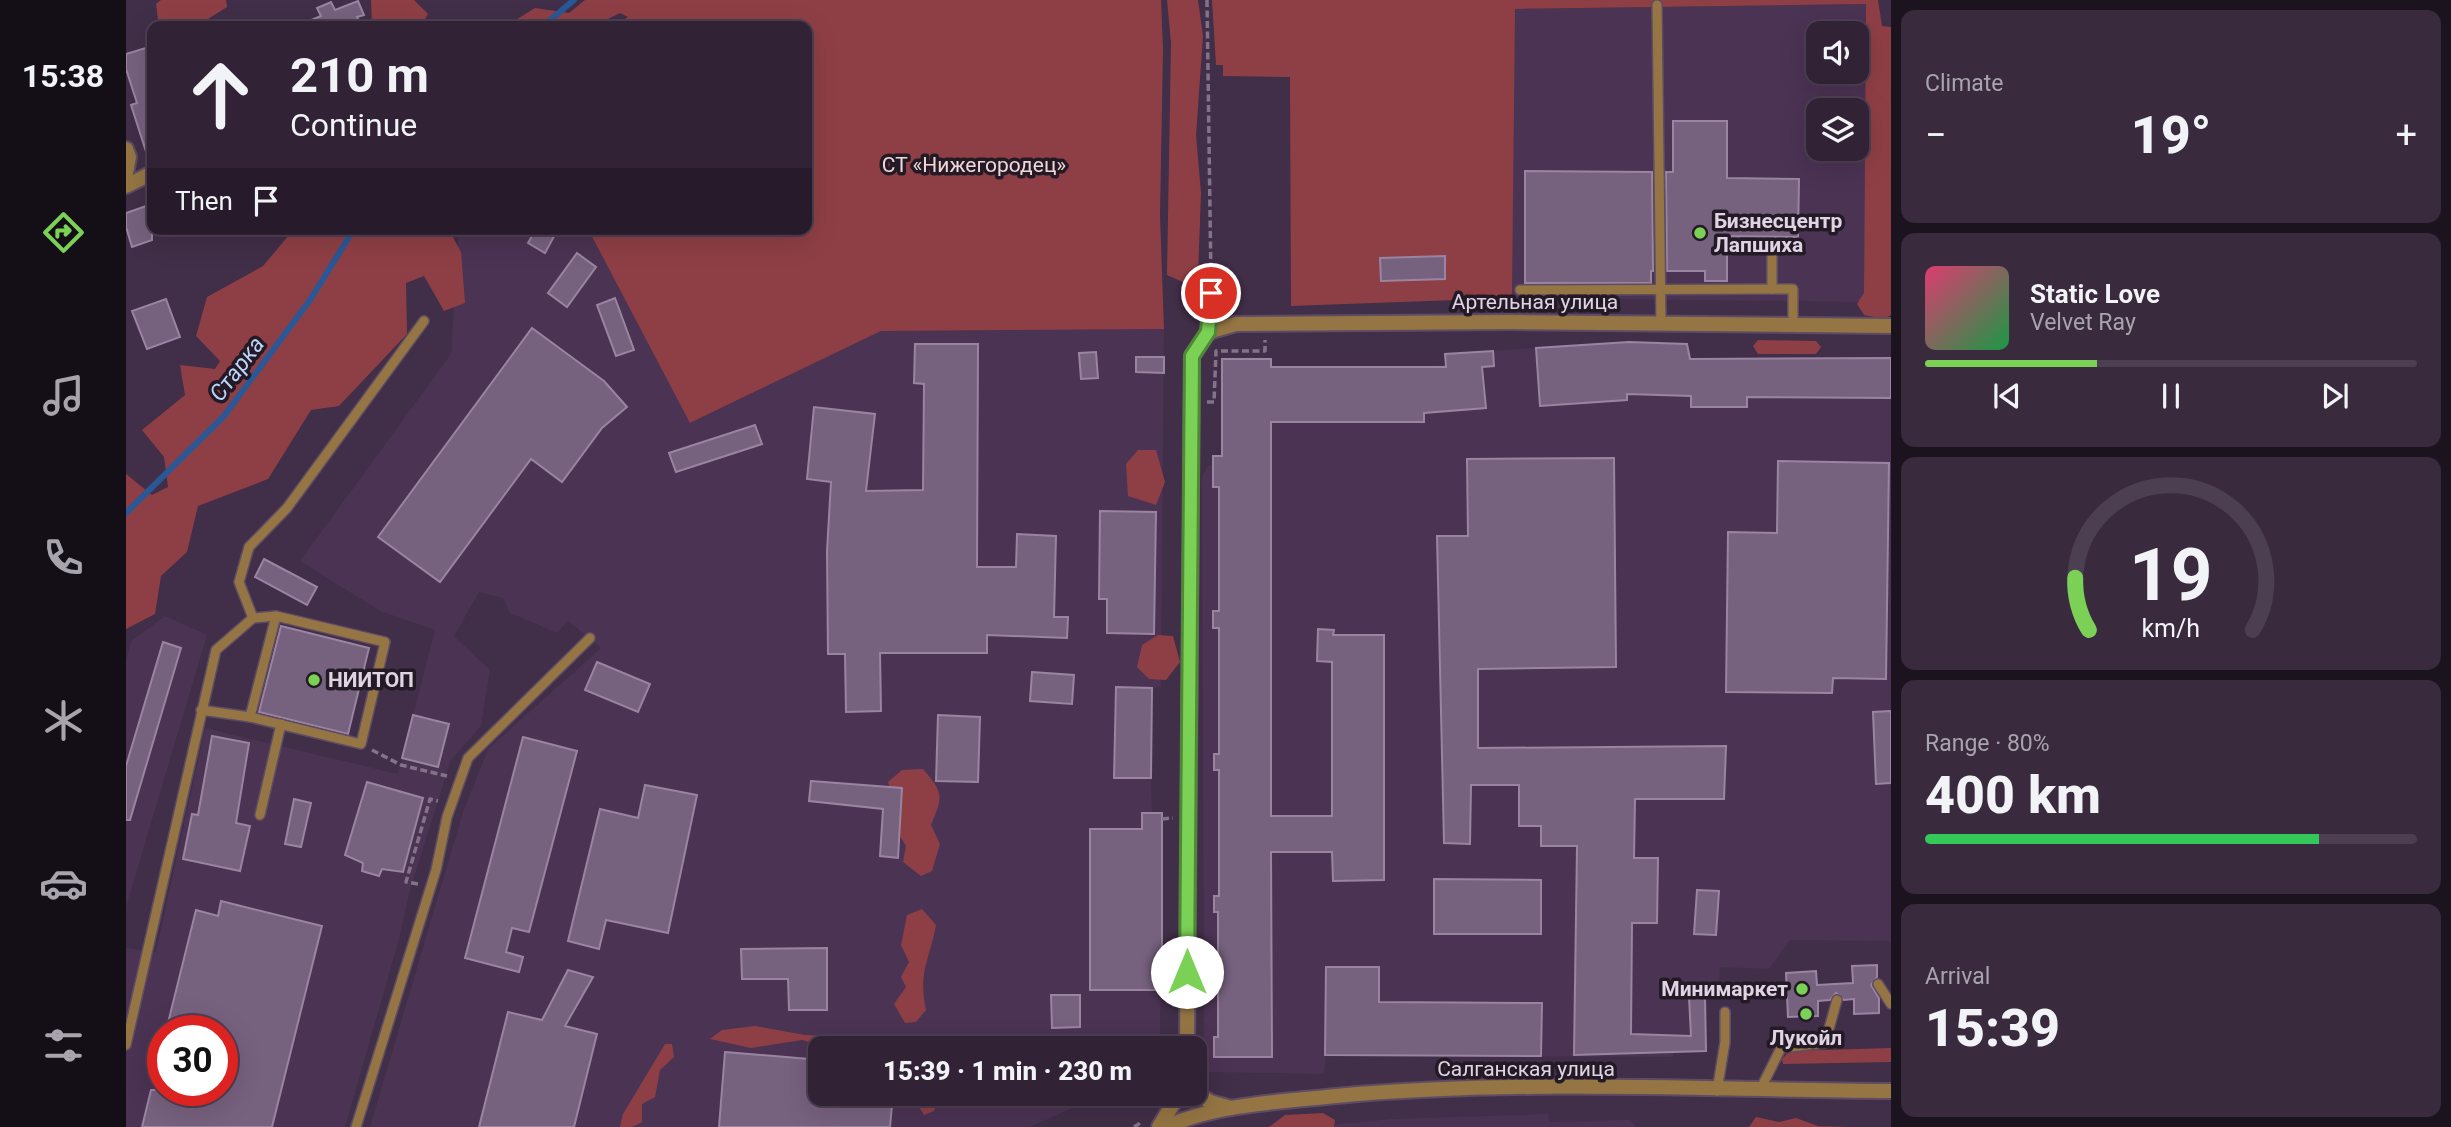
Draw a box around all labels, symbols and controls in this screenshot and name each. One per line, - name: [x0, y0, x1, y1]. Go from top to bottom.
- map controls: [1806, 21, 1869, 161]
- button: sound: [1806, 21, 1869, 84]
- text: 210 m: [290, 47, 429, 104]
- icon: ahead: [175, 49, 266, 140]
- text: 15:38: [22, 57, 104, 95]
- text: Climate: [1925, 70, 2004, 97]
- button: layers: [1806, 98, 1869, 161]
- text: 19°: [2131, 105, 2211, 166]
- text: Continue: [290, 106, 417, 144]
- text: −: [1925, 113, 1947, 157]
- text: +: [2395, 113, 2417, 157]
- park label: СТ «Нижегородец»: [882, 153, 1066, 177]
- icon: arrive: [247, 182, 285, 220]
- text: Then: [175, 186, 233, 216]
- icon: directions: [39, 208, 88, 257]
- place label: Бизнесцентр Лапшиха: [1714, 209, 1842, 257]
- marker: Бизнесцентр Лапшиха: [1692, 225, 1708, 241]
- pin: [1181, 263, 1241, 323]
- icon: arrive: [1192, 274, 1230, 312]
- text: Static Love: [2030, 279, 2160, 309]
- street label: Артельная улица: [1452, 290, 1618, 314]
- text: Velvet Ray: [2030, 309, 2136, 336]
- water label: Старка: [204, 331, 270, 407]
- icon: music: [39, 371, 88, 420]
- icon: previous: [1988, 377, 2026, 415]
- icon: pause: [2152, 377, 2190, 415]
- icon: next: [2316, 377, 2354, 415]
- text: 19: [2129, 532, 2213, 618]
- icon: phone: [39, 533, 88, 582]
- text: km/h: [2142, 613, 2200, 642]
- place label: НИИТОП: [328, 668, 414, 692]
- marker: НИИТОП: [306, 672, 322, 688]
- icon: climate: [39, 696, 88, 745]
- text: Range · 80%: [1925, 730, 2050, 757]
- text: 400 km: [1925, 765, 2101, 826]
- icon: car: [39, 859, 88, 908]
- position arrow: [1150, 935, 1224, 1009]
- text: Arrival: [1925, 963, 1990, 990]
- place label: Минимаркет: [1661, 977, 1788, 1001]
- marker: Минимаркет: [1794, 981, 1810, 997]
- text: 15:39: [1925, 998, 2060, 1059]
- marker: Лукойл: [1798, 1006, 1814, 1022]
- speed limit sign: 30: [147, 1015, 238, 1106]
- icon: filters: [39, 1021, 88, 1070]
- place label: Лукойл: [1770, 1026, 1842, 1050]
- text: 15:39 · 1 min · 230 m: [883, 1056, 1132, 1086]
- street label: Салганская улица: [1437, 1057, 1615, 1081]

